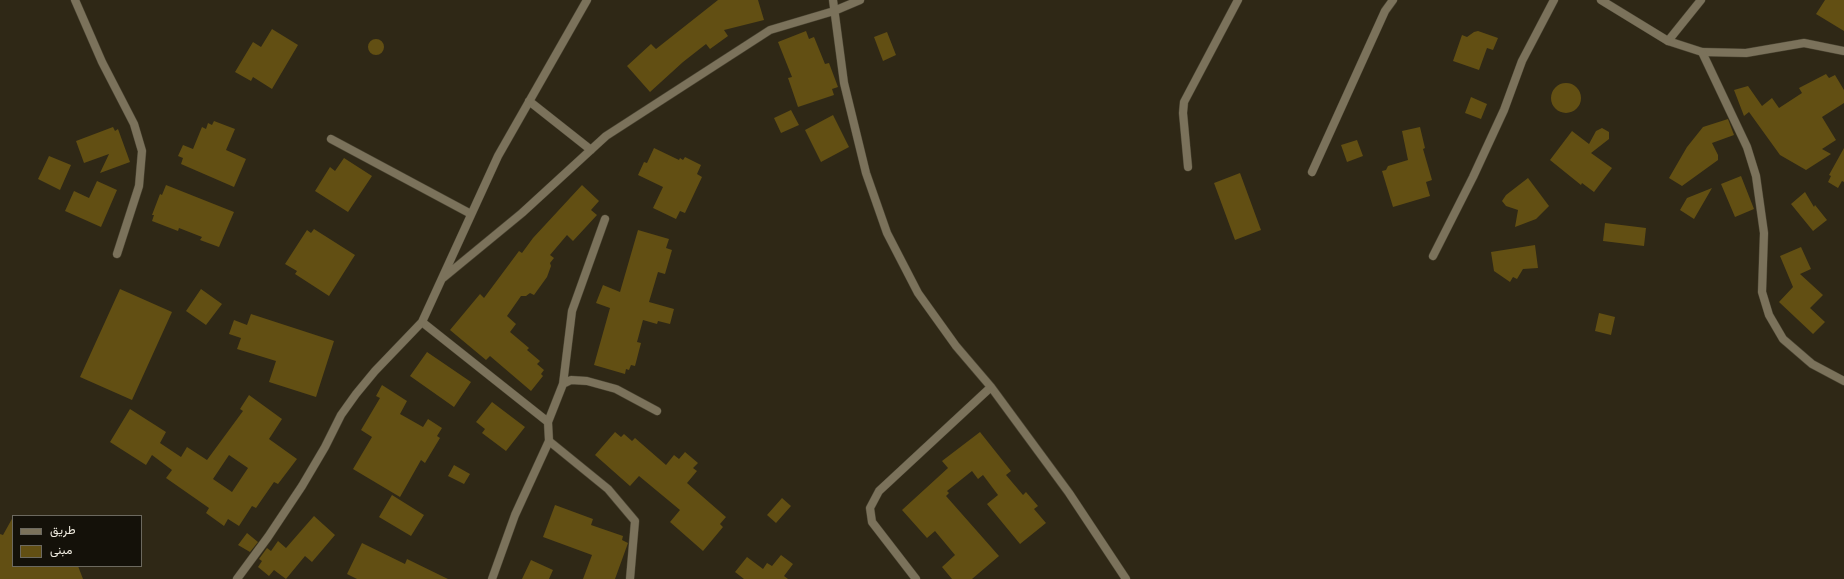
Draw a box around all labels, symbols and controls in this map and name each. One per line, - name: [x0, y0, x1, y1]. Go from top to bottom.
- legend: [12, 515, 142, 567]
- text: طريق: [50, 523, 75, 539]
- text: مبنى: [50, 543, 72, 559]

